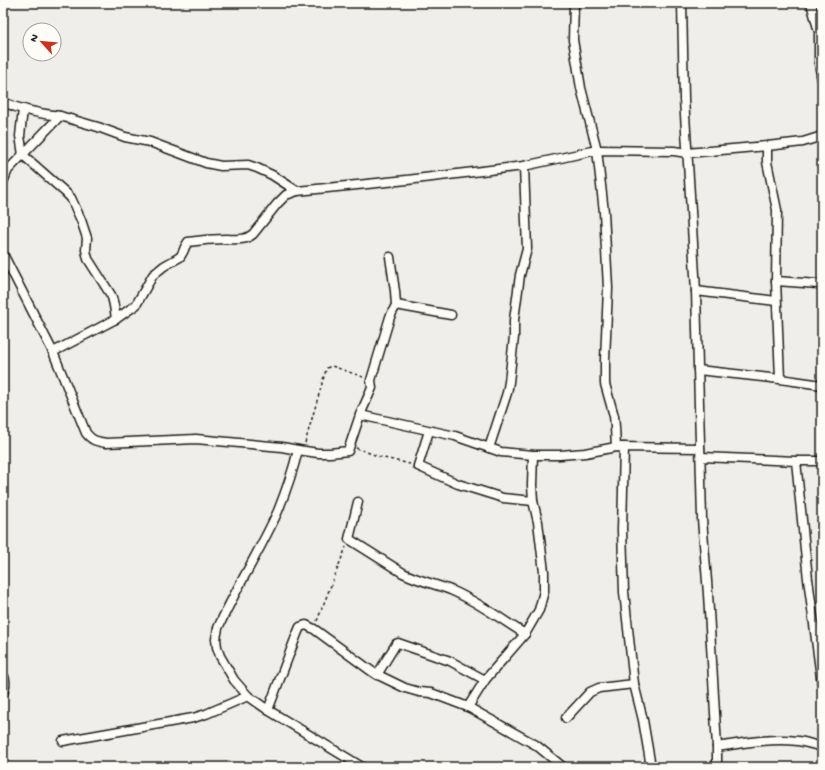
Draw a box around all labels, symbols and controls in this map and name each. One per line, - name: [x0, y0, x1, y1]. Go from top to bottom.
- north arrow: [22, 22, 62, 62]
- text: N: [28, 32, 42, 44]

